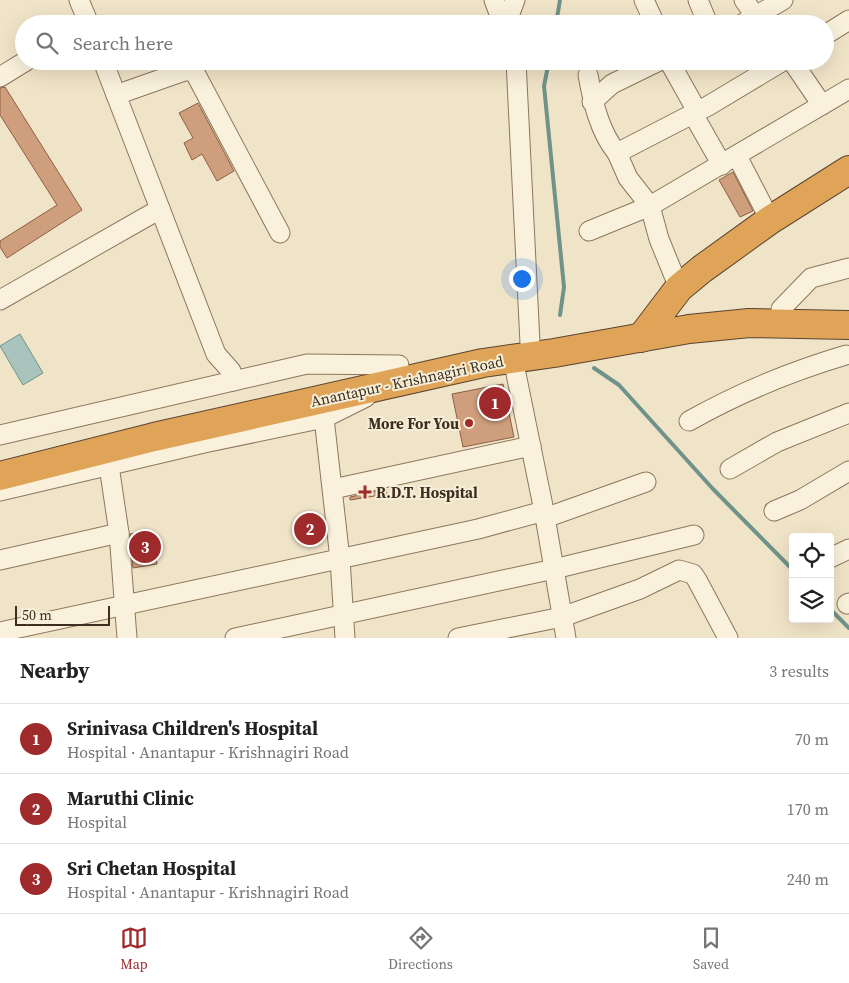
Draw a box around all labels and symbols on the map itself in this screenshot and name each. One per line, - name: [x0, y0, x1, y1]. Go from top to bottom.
- your location: [509, 266, 535, 292]
- street label: Anantapur - Krishnagiri Road: [309, 350, 506, 412]
- pin: 1: [479, 384, 511, 422]
- place label: More For You: [368, 413, 459, 434]
- marker: More For You: [463, 417, 475, 429]
- place label: R.D.T. Hospital: [376, 482, 478, 503]
- marker: R.D.T. Hospital: [358, 485, 372, 499]
- pin: 2: [294, 510, 326, 548]
- pin: 3: [129, 528, 161, 566]
- scale bar: [15, 603, 110, 626]

